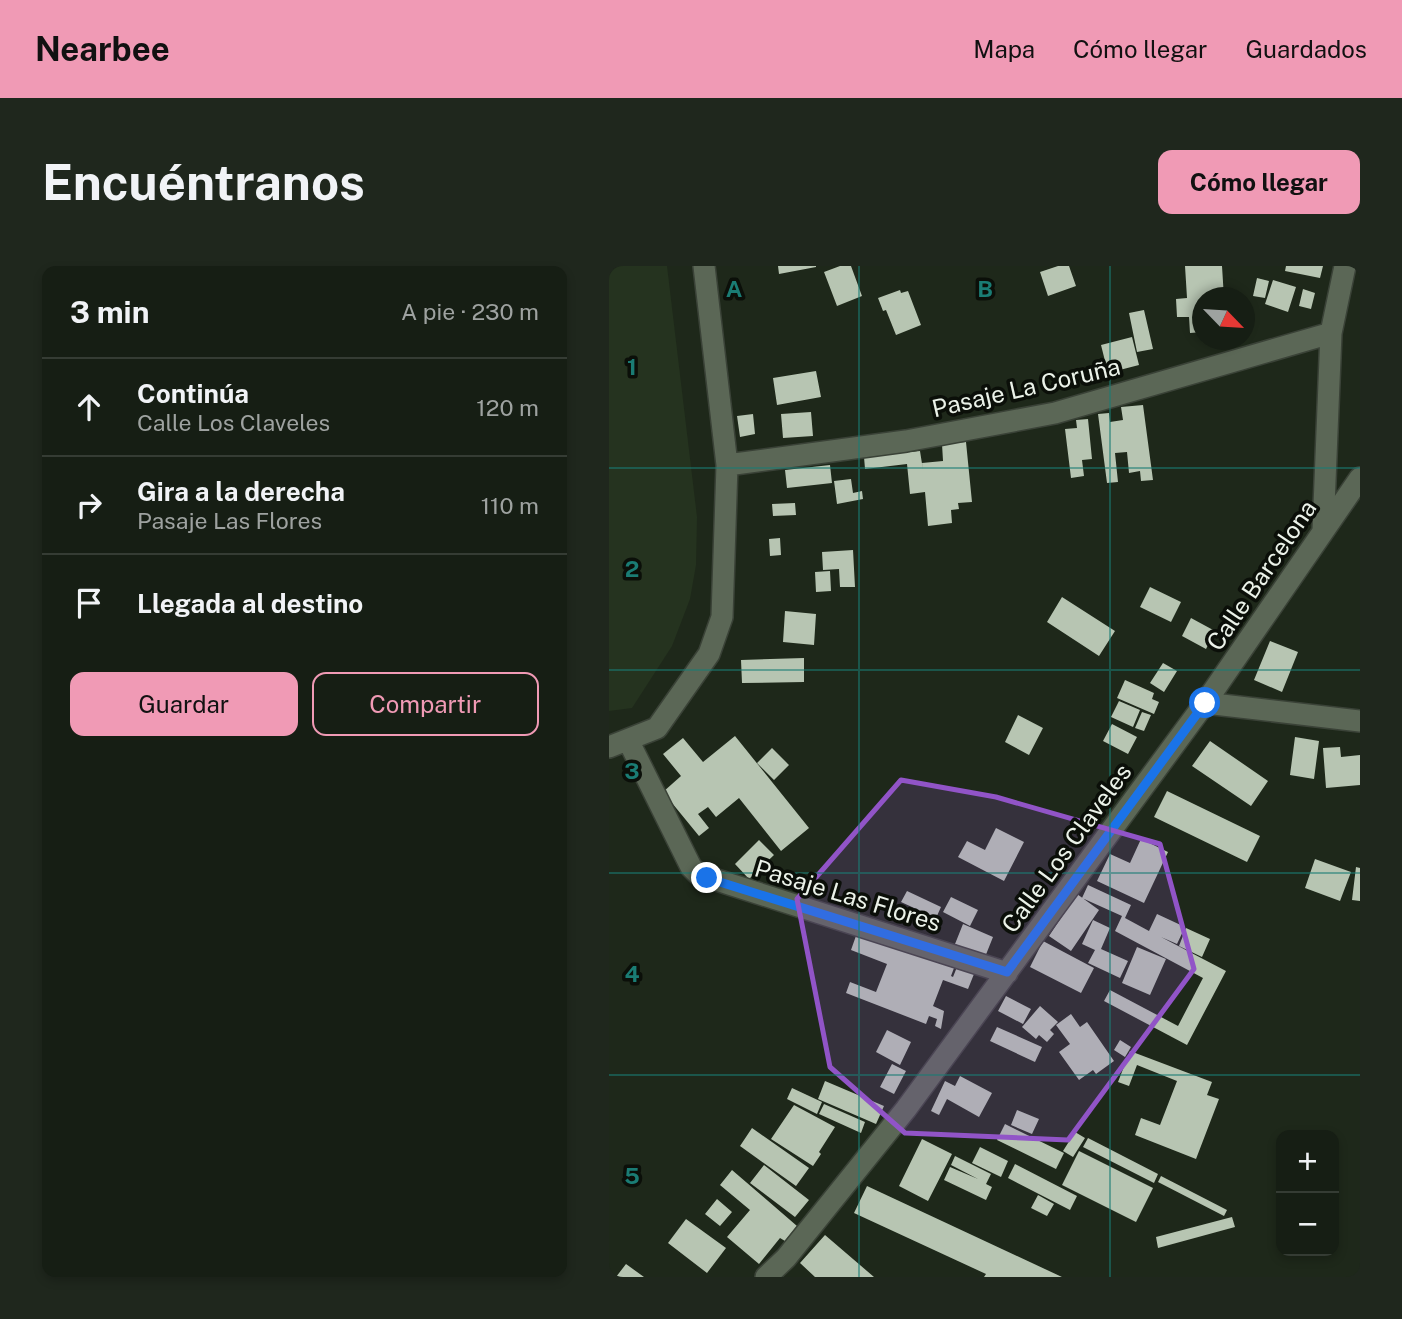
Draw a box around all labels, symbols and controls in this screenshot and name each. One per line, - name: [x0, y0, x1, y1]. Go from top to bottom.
- text: Nearbee: [35, 30, 170, 68]
- text: Mapa: [973, 35, 1035, 63]
- text: Cómo llegar: [1073, 35, 1207, 63]
- text: Guardados: [1245, 35, 1367, 63]
- button: Cómo llegar: [1158, 150, 1360, 214]
- text: Encuéntranos: [42, 153, 365, 211]
- text: A: [726, 275, 743, 302]
- text: B: [977, 275, 993, 302]
- north arrow: [1192, 287, 1255, 350]
- text: 3 min: [70, 294, 149, 330]
- text: A pie · 230 m: [401, 298, 539, 325]
- street label: Pasaje La Coruña: [929, 352, 1123, 422]
- text: 1: [627, 353, 637, 380]
- text: Continúa: [137, 378, 249, 409]
- icon: ahead: [70, 388, 108, 426]
- text: 120 m: [476, 394, 539, 421]
- text: Calle Los Claveles: [137, 409, 330, 436]
- text: Gira a la derecha: [137, 476, 345, 507]
- icon: right: [70, 486, 108, 524]
- text: 110 m: [481, 492, 539, 519]
- street label: Calle Barcelona: [1200, 495, 1322, 655]
- text: Pasaje Las Flores: [137, 507, 322, 534]
- text: 2: [625, 555, 639, 582]
- icon: arrive: [70, 584, 108, 622]
- text: Llegada al destino: [137, 588, 363, 619]
- button: Guardar: [70, 672, 298, 736]
- button: Compartir: [312, 672, 539, 736]
- route start: [1189, 687, 1220, 718]
- text: 3: [624, 757, 640, 784]
- street label: Calle Los Claveles: [995, 758, 1137, 938]
- street label: Pasaje Las Flores: [752, 853, 944, 937]
- route end: [691, 862, 722, 893]
- text: 4: [624, 960, 640, 987]
- map controls: [1276, 1130, 1339, 1256]
- button: +: [1276, 1130, 1339, 1193]
- text: 5: [624, 1162, 640, 1189]
- button: −: [1276, 1193, 1339, 1256]

